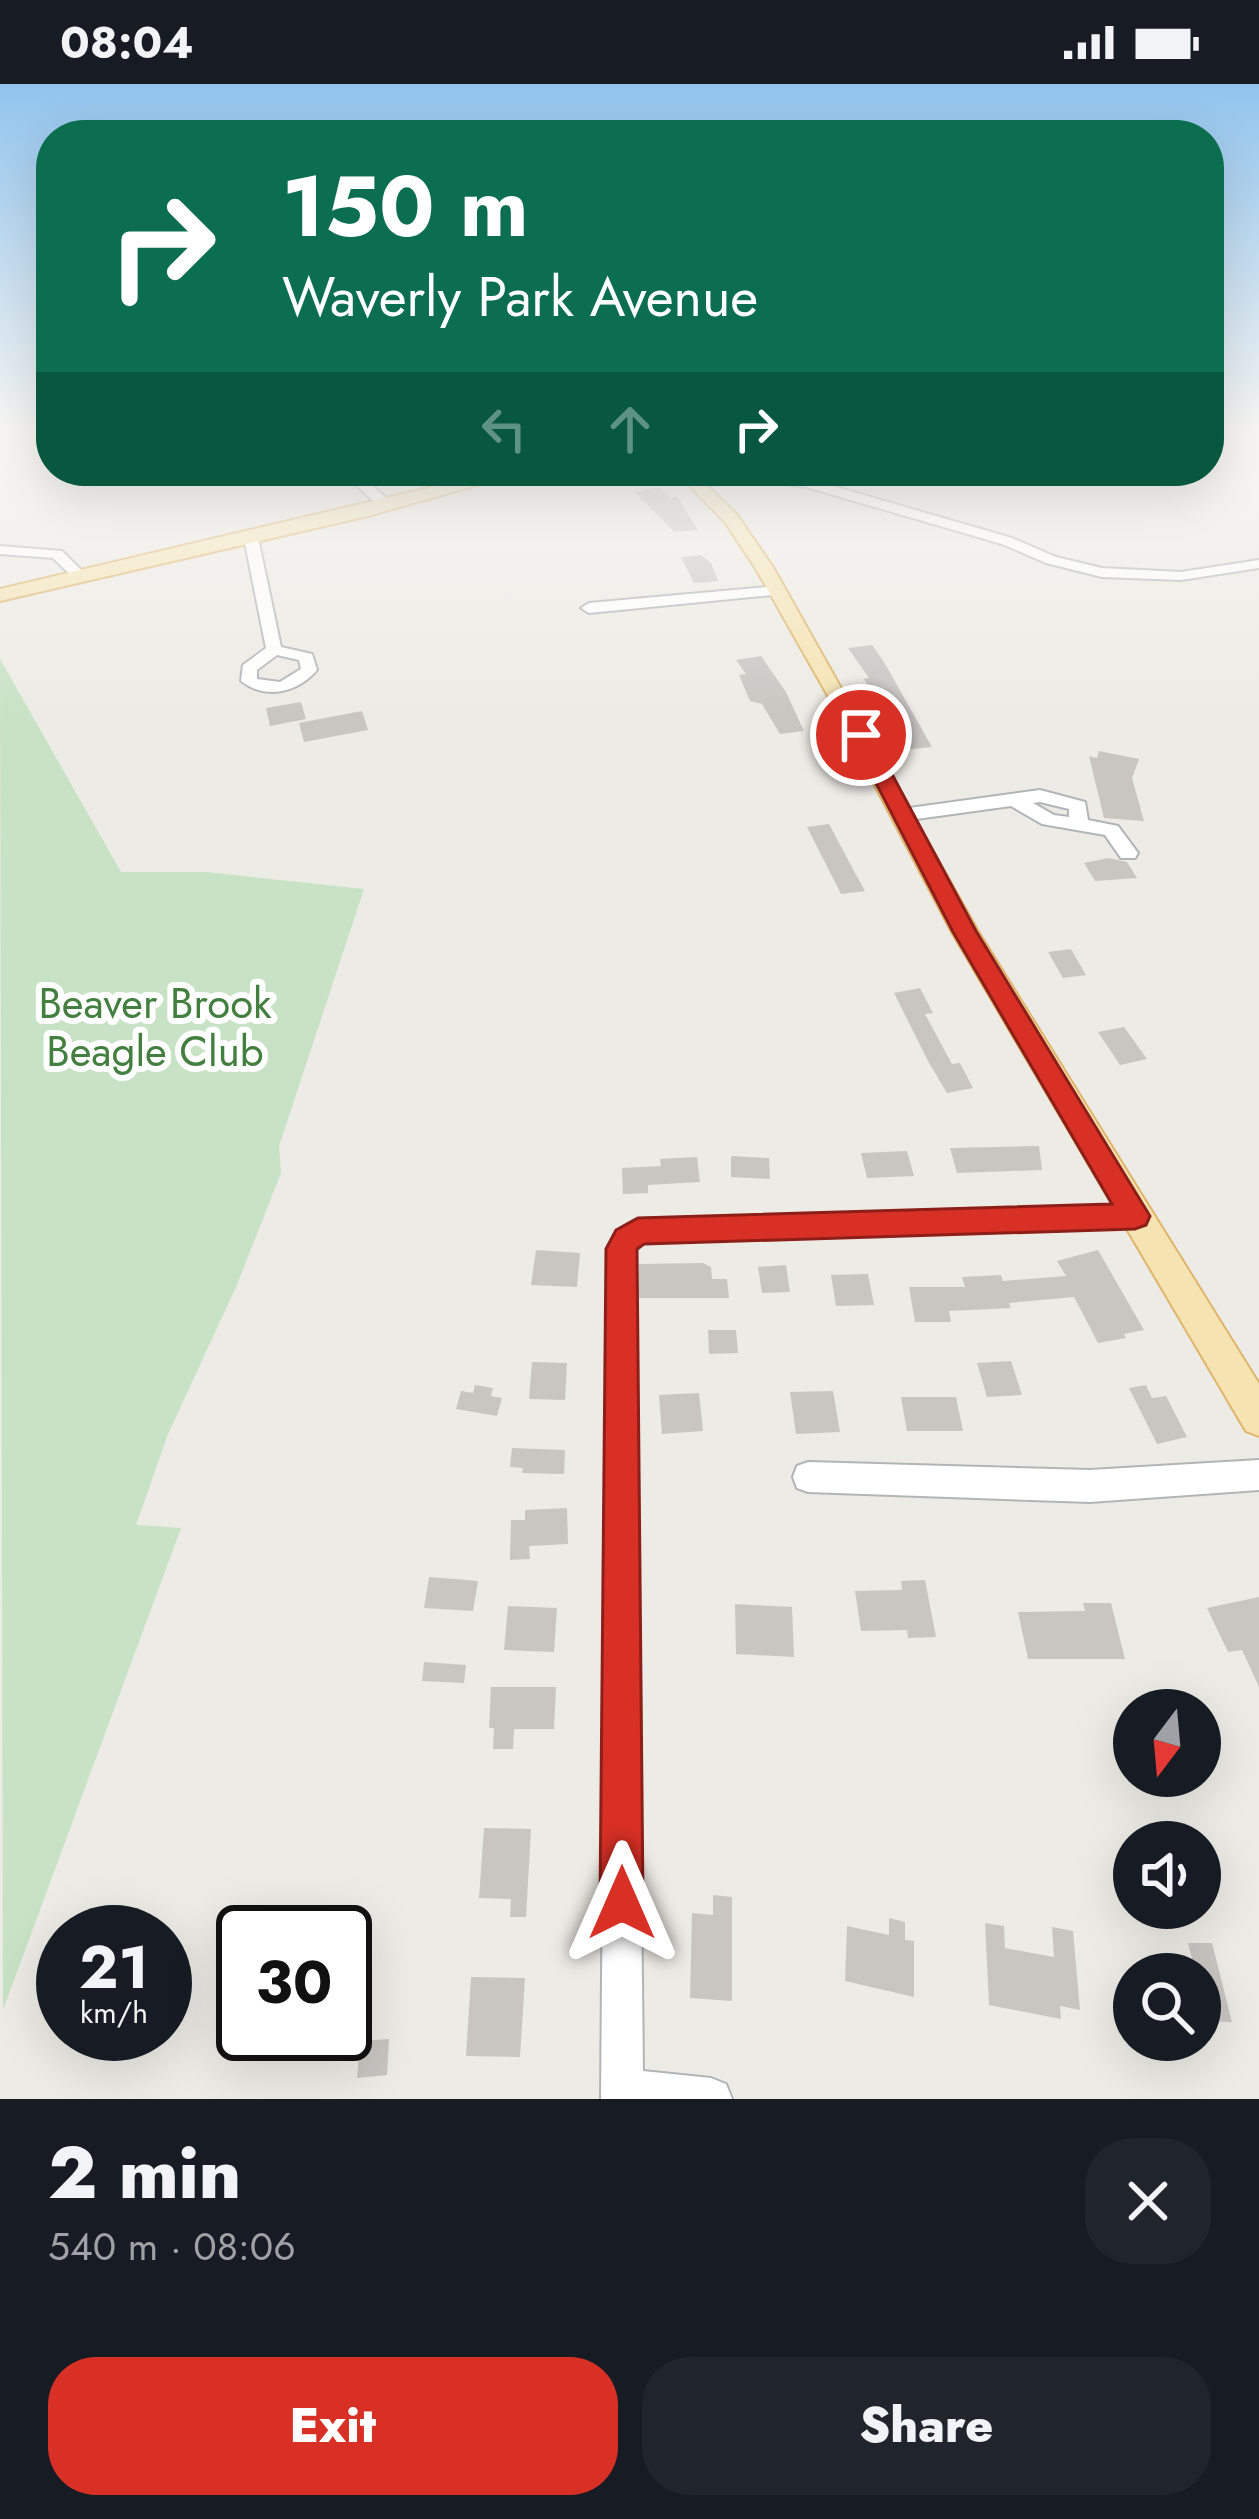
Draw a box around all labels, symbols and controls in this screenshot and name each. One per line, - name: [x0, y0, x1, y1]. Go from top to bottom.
- text: 08:04: [60, 10, 194, 75]
- text: 150 m: [282, 146, 529, 268]
- icon: right: [84, 168, 240, 324]
- text: Waverly Park Avenue: [282, 258, 758, 336]
- icon: left: [471, 396, 537, 462]
- icon: ahead: [597, 396, 663, 462]
- icon: right: [723, 396, 789, 462]
- pin: [810, 684, 912, 786]
- icon: arrive: [828, 702, 894, 768]
- park label: Beaver Brook Beagle Club: [38, 973, 272, 1082]
- north arrow: [1113, 1689, 1221, 1797]
- map controls: [1113, 1689, 1221, 2061]
- button: sound: [1113, 1821, 1221, 1929]
- position arrow: [559, 1840, 685, 1966]
- speed limit sign: 30: [216, 1905, 372, 2061]
- text: 21: [79, 1924, 149, 2011]
- button: search: [1113, 1953, 1221, 2061]
- text: km/h: [80, 1991, 148, 2034]
- text: 2 min: [48, 2121, 241, 2225]
- button: close: [1085, 2138, 1211, 2264]
- text: 540 m · 08:06: [48, 2218, 296, 2275]
- button: Exit: [48, 2357, 618, 2495]
- button: Share: [642, 2357, 1211, 2495]

